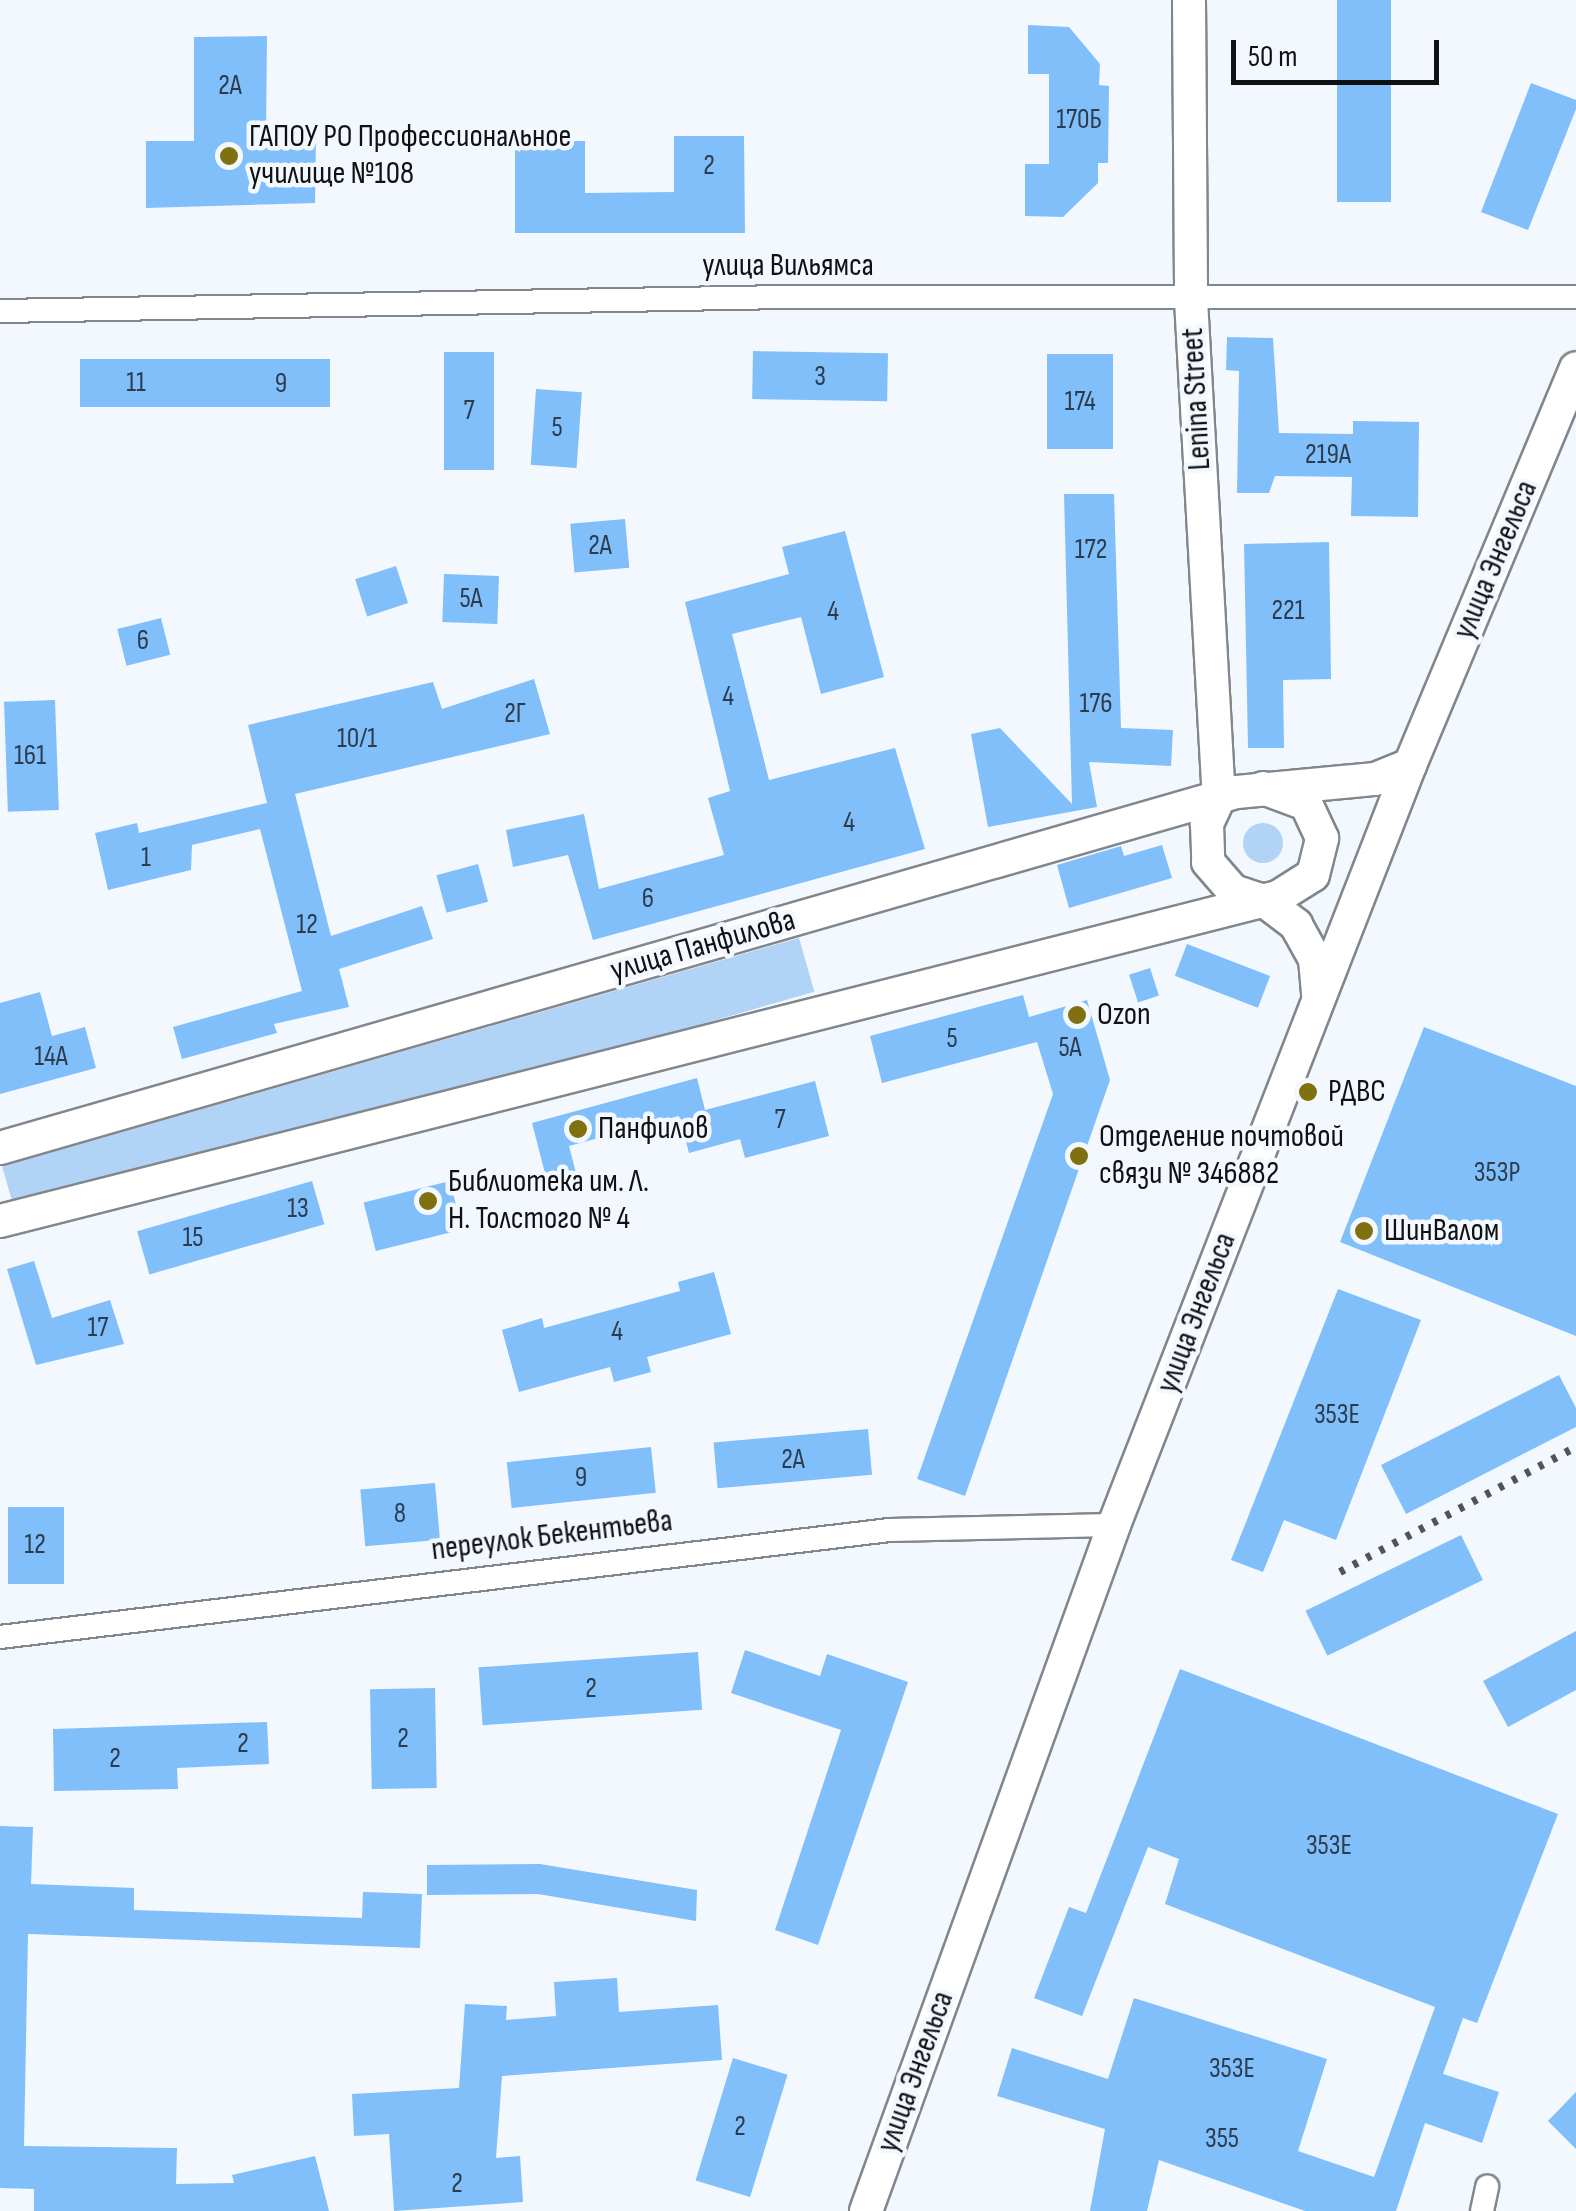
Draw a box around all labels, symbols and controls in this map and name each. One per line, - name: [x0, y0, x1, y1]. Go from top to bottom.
- scale bar: [1236, 20, 1444, 82]
- text: 50 m: [1248, 39, 1297, 75]
- house number: 2А: [218, 69, 242, 103]
- house number: 170Б: [1056, 103, 1102, 137]
- place label: ГАПОУ РО Профессиональное училище №108: [249, 119, 571, 194]
- marker: ГАПОУ РО Профессиональное училище №108: [218, 145, 240, 167]
- house number: 2: [703, 149, 715, 183]
- street label: улица Вильямса: [702, 247, 874, 285]
- street label: Lenina Street: [1174, 327, 1220, 471]
- house number: 3: [814, 360, 826, 394]
- house number: 11: [126, 366, 146, 400]
- house number: 9: [275, 367, 287, 401]
- house number: 174: [1064, 385, 1096, 419]
- house number: 7: [463, 394, 475, 428]
- house number: 5: [551, 411, 563, 445]
- house number: 219А: [1305, 438, 1351, 472]
- street label: улица Энгельса: [1445, 475, 1547, 645]
- house number: 2А: [588, 529, 612, 563]
- house number: 172: [1075, 533, 1107, 567]
- house number: 5А: [459, 582, 483, 616]
- house number: 221: [1272, 594, 1304, 628]
- house number: 4: [827, 595, 839, 629]
- house number: 6: [137, 624, 149, 658]
- house number: 4: [722, 680, 734, 714]
- house number: 176: [1079, 687, 1113, 721]
- house number: 2Г: [504, 697, 526, 731]
- house number: 10/1: [337, 722, 377, 756]
- house number: 161: [14, 739, 46, 773]
- house number: 4: [843, 806, 855, 840]
- house number: 1: [141, 841, 151, 875]
- house number: 6: [642, 882, 654, 916]
- street label: улица Панфилова: [606, 901, 800, 991]
- house number: 12: [296, 908, 318, 942]
- place label: Ozon: [1097, 996, 1151, 1034]
- marker: Ozon: [1066, 1004, 1088, 1026]
- house number: 5: [946, 1022, 958, 1056]
- house number: 5А: [1058, 1031, 1082, 1065]
- house number: 14А: [34, 1040, 68, 1074]
- place label: РДВС: [1328, 1073, 1386, 1111]
- marker: РДВС: [1297, 1081, 1319, 1103]
- house number: 7: [774, 1103, 786, 1137]
- place label: Панфилов: [598, 1110, 708, 1148]
- marker: Панфилов: [567, 1118, 589, 1140]
- place label: Отделение почтовой связи № 346882: [1099, 1119, 1344, 1194]
- marker: Отделение почтовой связи № 346882: [1068, 1145, 1090, 1167]
- house number: 353Р: [1474, 1156, 1520, 1190]
- place label: Библиотека им. Л. Н. Толстого № 4: [448, 1164, 649, 1239]
- marker: Библиотека им. Л. Н. Толстого № 4: [417, 1190, 439, 1212]
- house number: 13: [287, 1192, 309, 1226]
- place label: ШинВалом: [1384, 1212, 1499, 1250]
- marker: ШинВалом: [1353, 1220, 1375, 1242]
- house number: 15: [182, 1221, 204, 1255]
- street label: улица Энгельса: [1149, 1228, 1245, 1398]
- house number: 17: [88, 1311, 108, 1345]
- house number: 4: [611, 1315, 623, 1349]
- house number: 353Е: [1314, 1398, 1360, 1432]
- house number: 2А: [781, 1443, 805, 1477]
- house number: 9: [575, 1461, 587, 1495]
- house number: 8: [394, 1497, 406, 1531]
- street label: переулок Бекентьева: [429, 1502, 675, 1570]
- house number: 12: [24, 1528, 46, 1562]
- house number: 2: [585, 1672, 597, 1706]
- house number: 2: [397, 1722, 409, 1756]
- house number: 2: [237, 1727, 249, 1761]
- house number: 2: [109, 1742, 121, 1776]
- house number: 353Е: [1306, 1829, 1352, 1863]
- street label: улица Энгельса: [869, 1986, 963, 2158]
- house number: 353Е: [1209, 2052, 1255, 2086]
- house number: 2: [734, 2110, 746, 2144]
- house number: 355: [1205, 2122, 1239, 2156]
- house number: 2: [451, 2167, 463, 2201]

